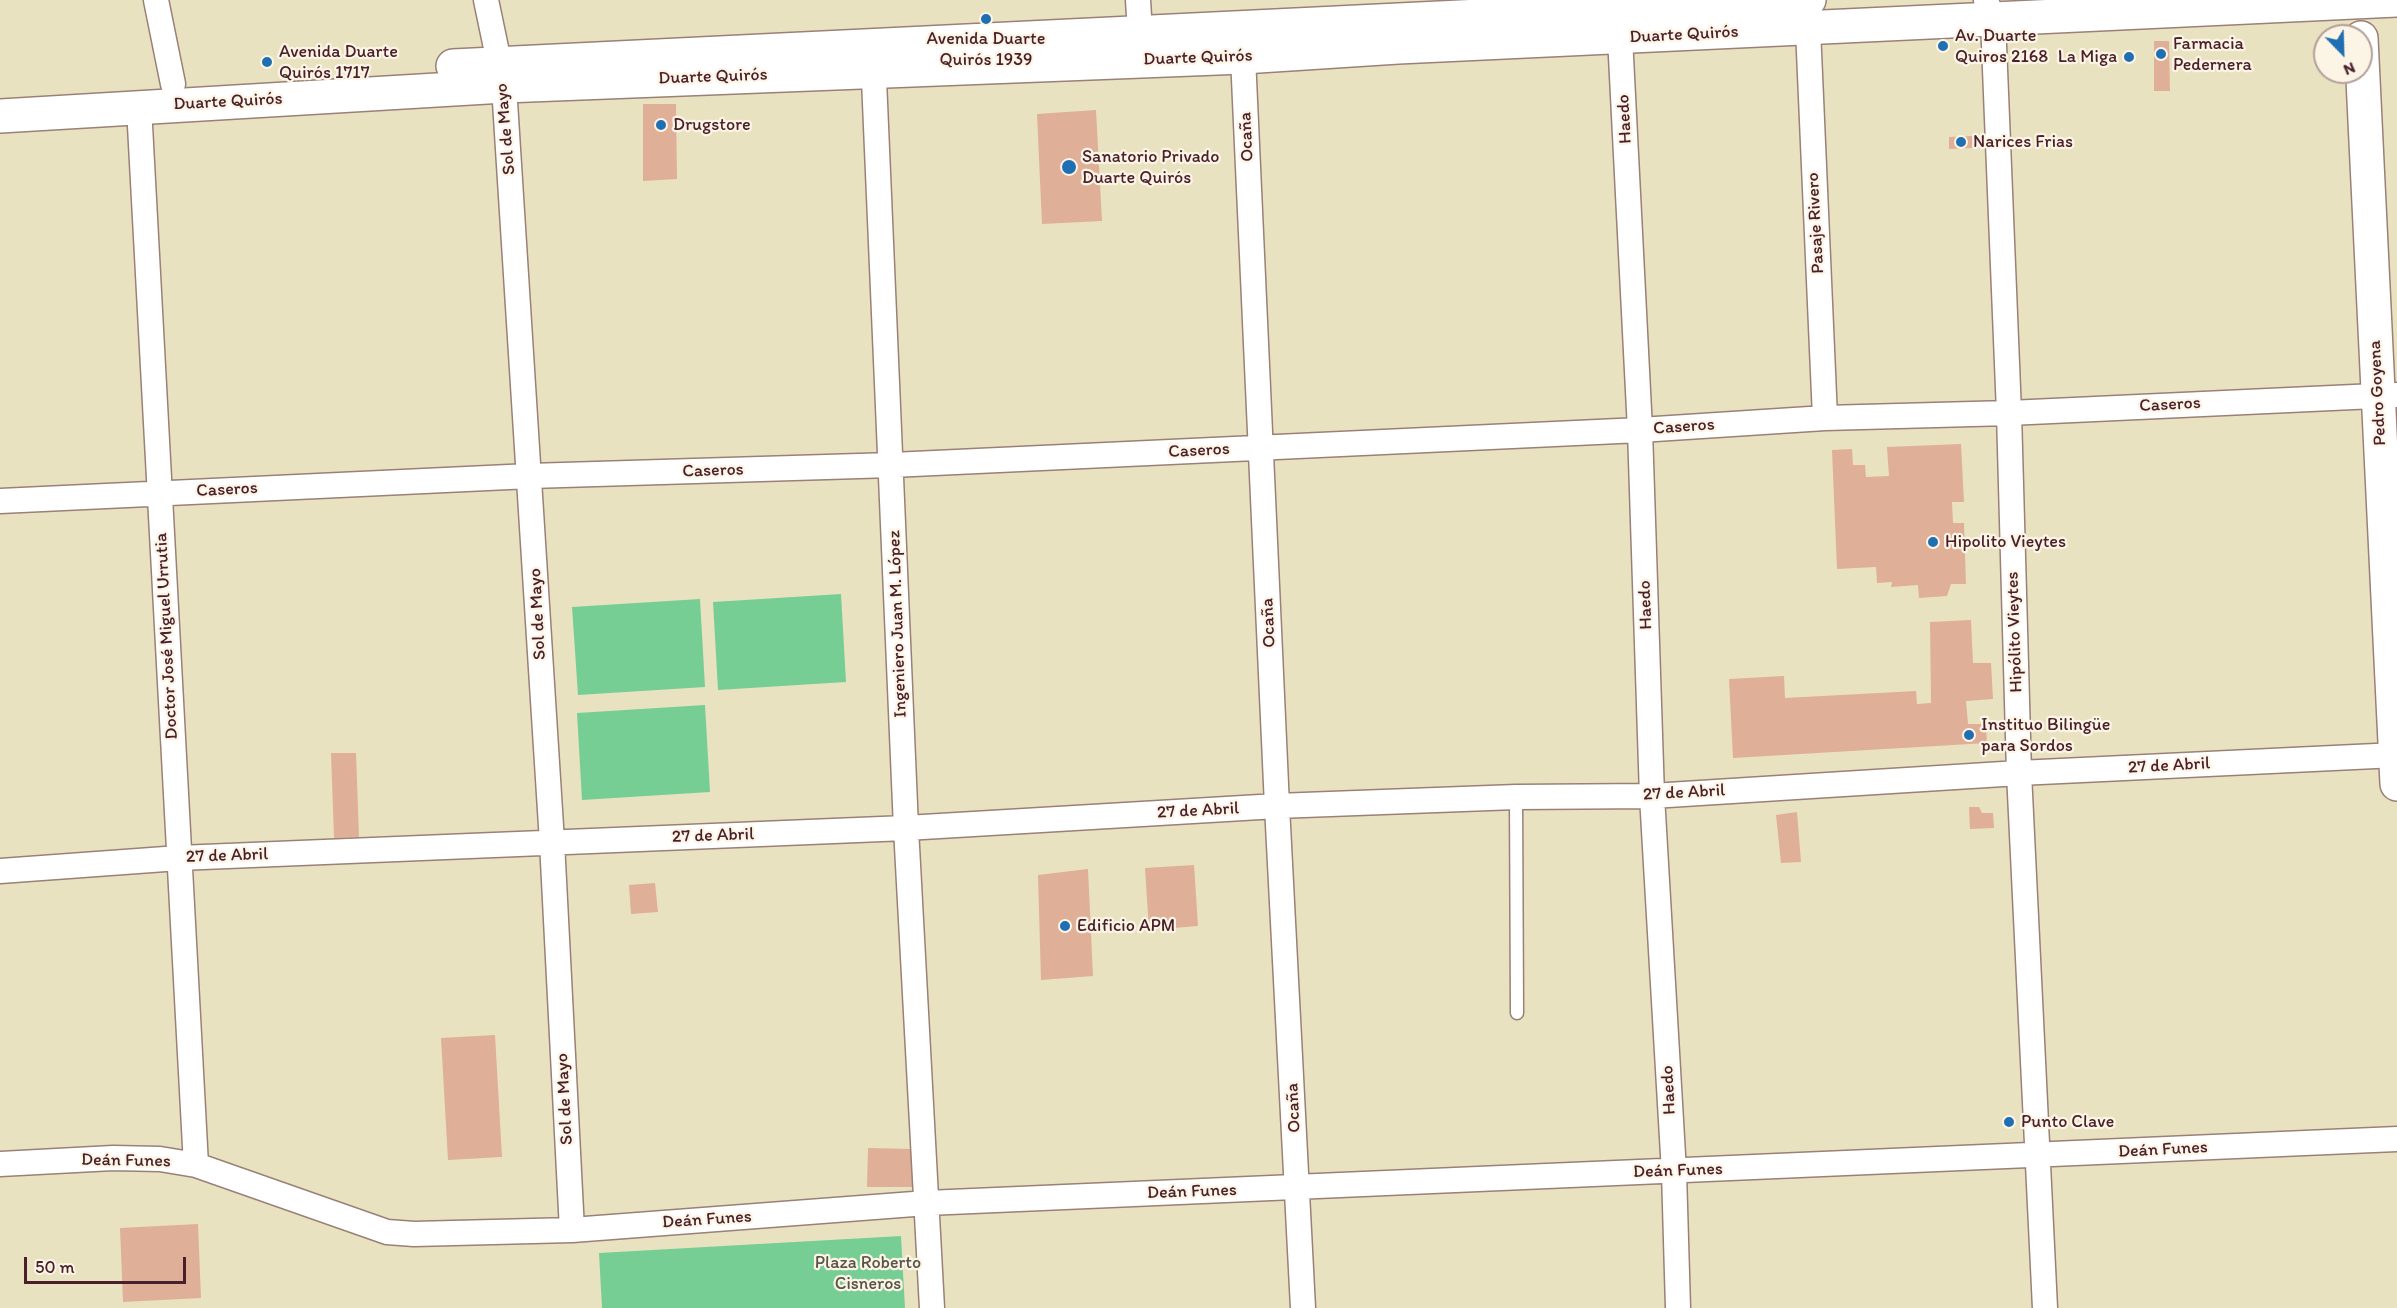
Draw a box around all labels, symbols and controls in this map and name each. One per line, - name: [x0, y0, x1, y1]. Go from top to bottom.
- marker: Avenida Duarte Quirós 1939: [979, 12, 993, 26]
- street label: Duarte Quirós: [1629, 21, 1739, 49]
- north arrow: [2313, 24, 2373, 84]
- place label: Av. Duarte Quiros 2168: [1955, 25, 2048, 68]
- place label: Avenida Duarte Quirós 1939: [927, 28, 1045, 70]
- place label: Farmacia Pedernera: [2173, 33, 2252, 76]
- marker: Av. Duarte Quiros 2168: [1936, 39, 1950, 53]
- place label: Avenida Duarte Quirós 1717: [279, 41, 398, 84]
- street label: Duarte Quirós: [1143, 45, 1253, 71]
- place label: La Miga: [2058, 46, 2117, 68]
- marker: Farmacia Pedernera: [2154, 47, 2168, 61]
- marker: La Miga: [2122, 50, 2136, 64]
- marker: Avenida Duarte Quirós 1717: [260, 55, 274, 69]
- text: N: [2341, 58, 2358, 80]
- street label: Duarte Quirós: [658, 64, 768, 90]
- street label: Sol de Mayo: [491, 82, 521, 176]
- street label: Duarte Quirós: [173, 88, 283, 116]
- street label: Haedo: [1613, 94, 1637, 144]
- street label: Ocaña: [1235, 112, 1259, 162]
- place label: Drugstore: [673, 114, 751, 136]
- marker: Drugstore: [654, 118, 668, 132]
- place label: Narices Frias: [1973, 131, 2073, 153]
- marker: Narices Frias: [1954, 135, 1968, 149]
- place label: Sanatorio Privado Duarte Quirós: [1082, 146, 1220, 188]
- marker: Sanatorio Privado Duarte Quirós: [1060, 158, 1078, 176]
- street label: Pasaje Rivero: [1803, 172, 1829, 274]
- street label: Pedro Goyena: [2364, 340, 2392, 446]
- street label: Caseros: [2139, 393, 2201, 417]
- street label: Caseros: [1653, 414, 1715, 440]
- street label: Caseros: [1168, 439, 1230, 463]
- street label: Caseros: [682, 459, 744, 483]
- street label: Caseros: [196, 478, 258, 502]
- street label: Ingeniero Juan M. López: [884, 530, 912, 718]
- place label: Hipolito Vieytes: [1945, 531, 2066, 553]
- street label: Doctor José Miguel Urrutia: [151, 532, 183, 740]
- marker: Hipolito Vieytes: [1926, 535, 1940, 549]
- street label: Sol de Mayo: [525, 568, 551, 660]
- street label: Hipólito Vieytes: [2002, 571, 2028, 693]
- street label: Haedo: [1634, 580, 1658, 630]
- street label: Ocaña: [1257, 598, 1281, 648]
- place label: Instituo Bilingüe para Sordos: [1981, 714, 2110, 756]
- marker: Instituo Bilingüe para Sordos: [1962, 728, 1976, 742]
- street label: 27 de Abril: [2127, 753, 2211, 779]
- street label: 27 de Abril: [1642, 780, 1726, 806]
- street label: 27 de Abril: [1156, 798, 1240, 824]
- street label: 27 de Abril: [672, 824, 754, 848]
- street label: 27 de Abril: [186, 844, 268, 868]
- place label: Edificio APM: [1077, 915, 1175, 937]
- marker: Edificio APM: [1058, 919, 1072, 933]
- street label: Sol de Mayo: [552, 1053, 578, 1145]
- street label: Haedo: [1657, 1065, 1681, 1115]
- street label: Ocaña: [1282, 1083, 1306, 1133]
- place label: Punto Clave: [2021, 1111, 2114, 1133]
- marker: Punto Clave: [2002, 1115, 2016, 1129]
- street label: Deán Funes: [2118, 1137, 2208, 1163]
- street label: Deán Funes: [81, 1149, 171, 1173]
- street label: Deán Funes: [1633, 1159, 1723, 1183]
- street label: Deán Funes: [1147, 1180, 1237, 1204]
- street label: Deán Funes: [661, 1206, 753, 1234]
- scale bar: [27, 1245, 189, 1283]
- park label: Plaza Roberto Cisneros: [815, 1252, 921, 1294]
- text: 50 m: [35, 1256, 75, 1278]

